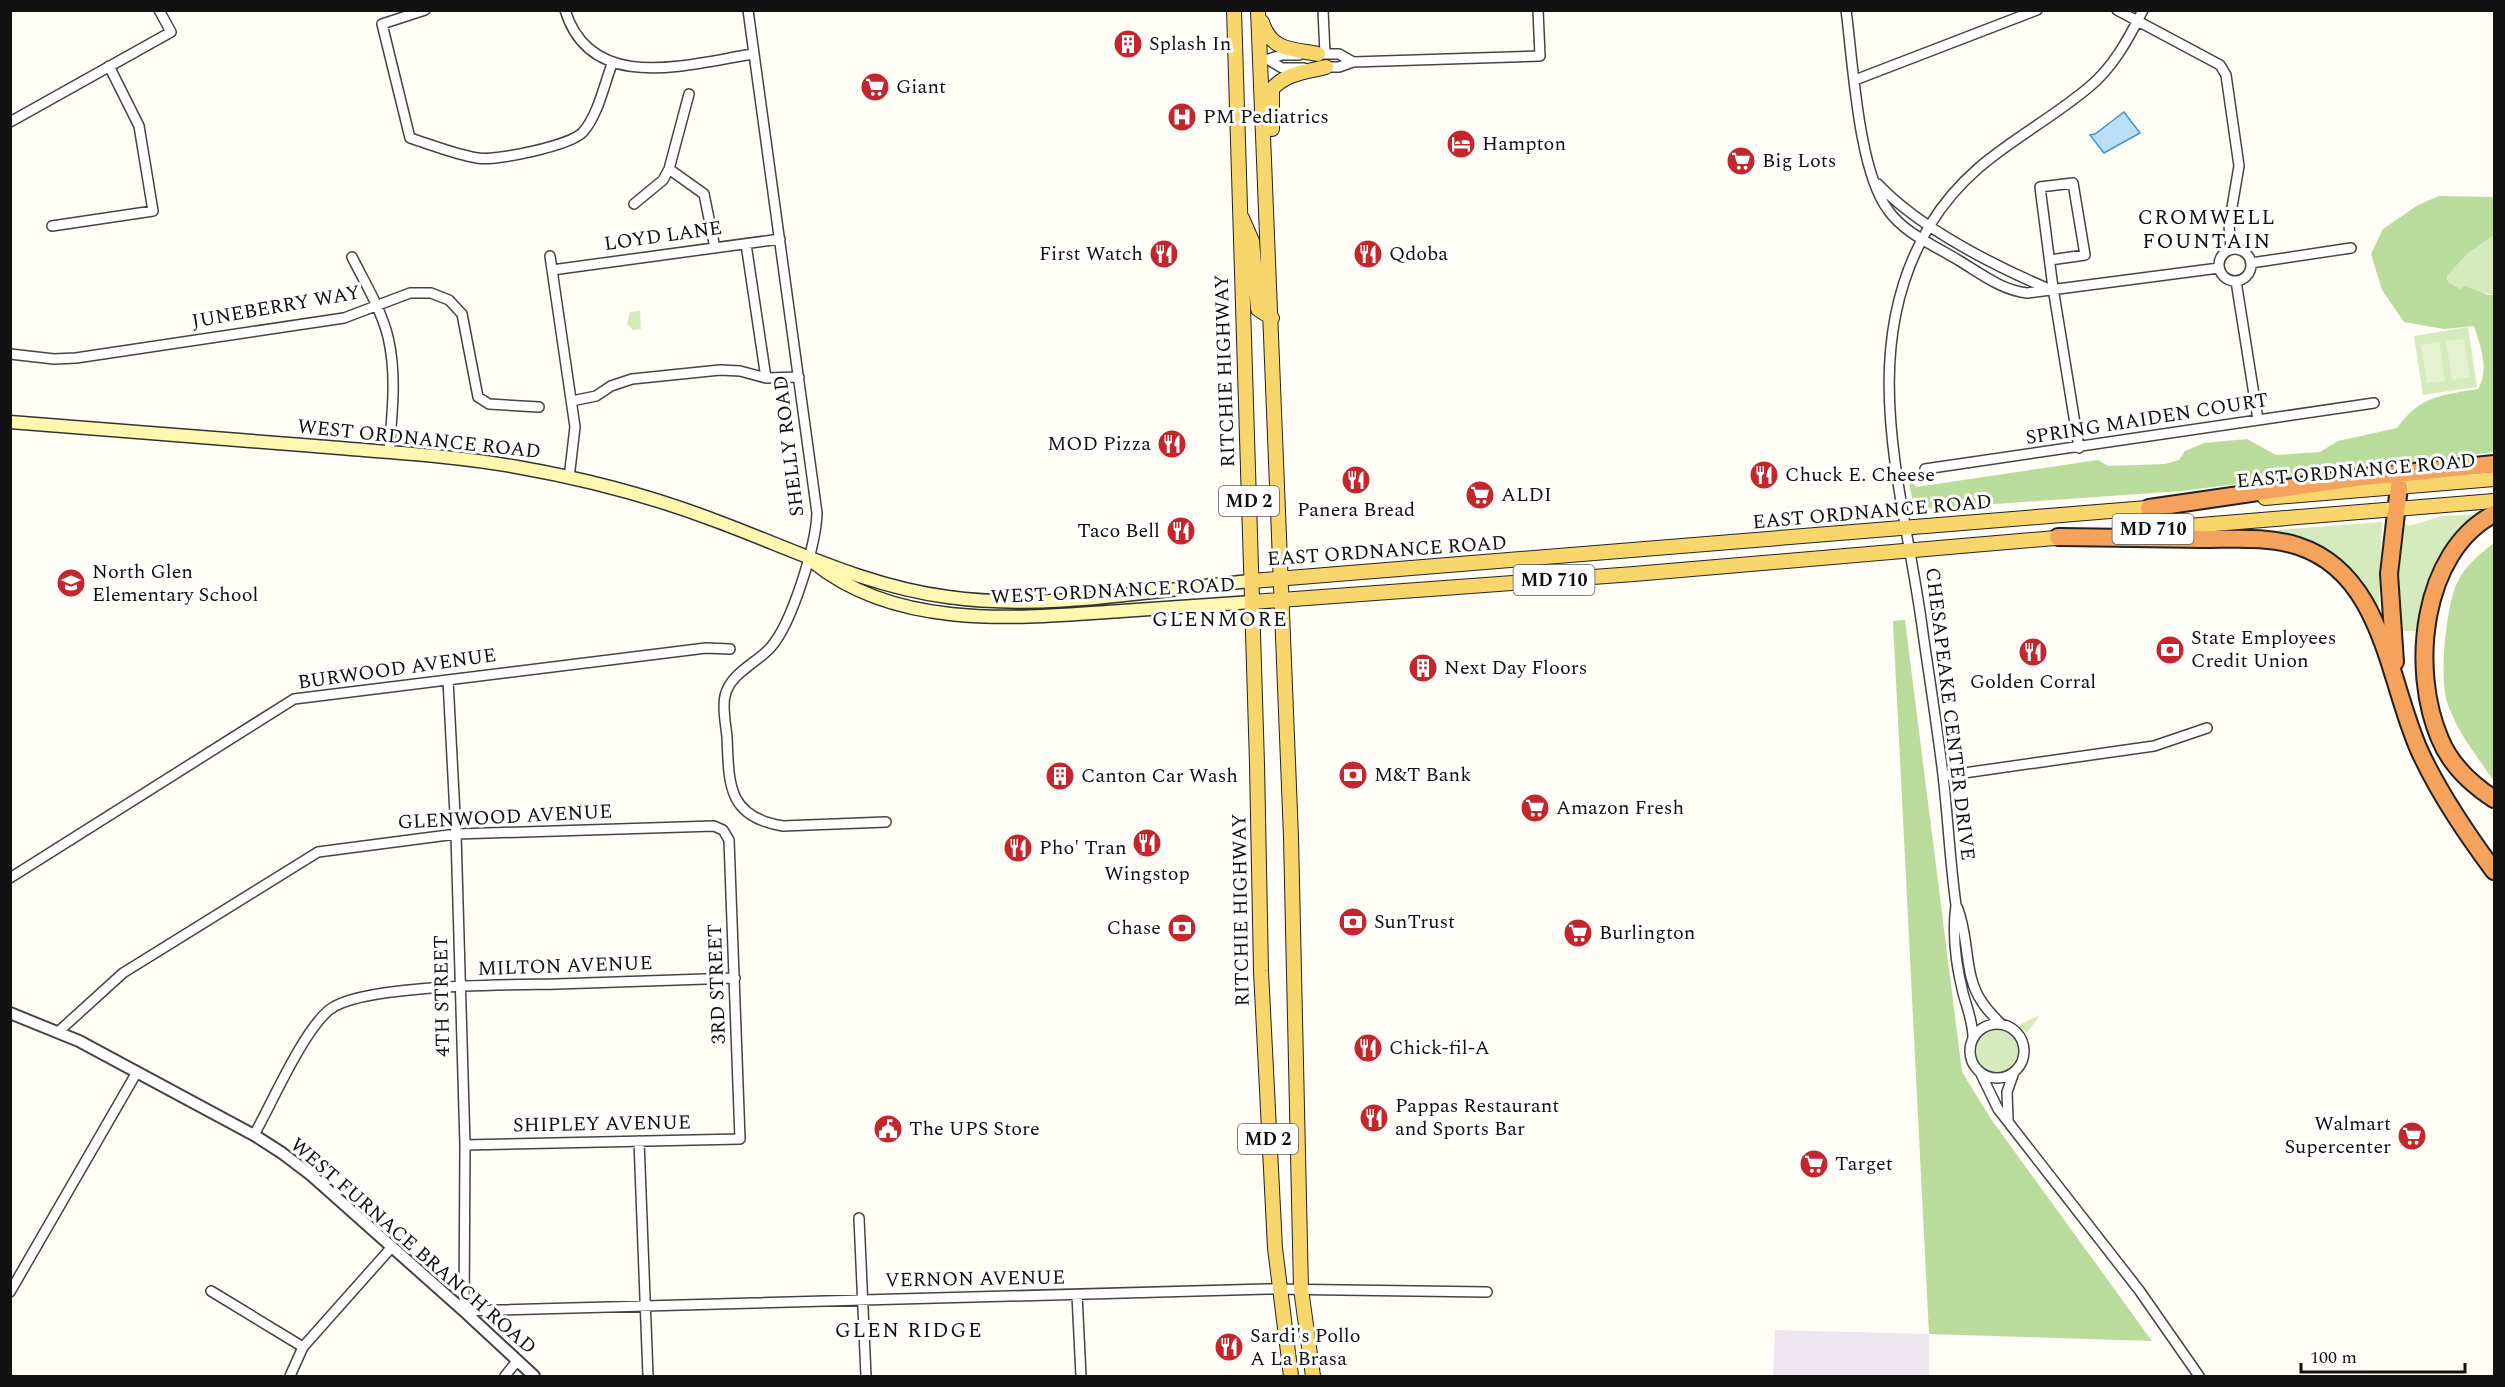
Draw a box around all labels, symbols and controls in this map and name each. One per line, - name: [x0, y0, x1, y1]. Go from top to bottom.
- building icon: Splash In: [1112, 28, 1144, 60]
- place label: Splash In: [1149, 29, 1231, 59]
- supermarket icon: Giant: [859, 71, 891, 103]
- place label: Giant: [896, 72, 946, 102]
- hospital icon: PM Pediatrics: [1166, 101, 1198, 133]
- place label: PM Pediatrics: [1203, 102, 1329, 132]
- hotel icon: Hampton: [1445, 128, 1477, 160]
- place label: Hampton: [1482, 129, 1566, 159]
- supermarket icon: Big Lots: [1725, 145, 1757, 177]
- place label: Big Lots: [1762, 146, 1837, 176]
- district label: CROMWELL FOUNTAIN: [2138, 202, 2276, 258]
- street label: LOYD LANE: [602, 213, 724, 259]
- restaurant icon: First Watch: [1148, 238, 1180, 270]
- restaurant icon: Qdoba: [1352, 238, 1384, 270]
- place label: First Watch: [1039, 239, 1143, 269]
- place label: Qdoba: [1389, 239, 1448, 269]
- street label: RITCHIE HIGHWAY: [1207, 274, 1243, 468]
- street label: JUNEBERRY WAY: [189, 277, 363, 337]
- street label: SHELLY ROAD: [765, 374, 813, 518]
- street label: SPRING MAIDEN COURT: [2023, 385, 2271, 453]
- street label: WEST ORDNANCE ROAD: [296, 411, 542, 467]
- restaurant icon: MOD Pizza: [1156, 428, 1188, 460]
- place label: MOD Pizza: [1047, 429, 1151, 459]
- street label: EAST ORDNANCE ROAD: [2235, 446, 2477, 496]
- restaurant icon: Chuck E. Cheese: [1748, 459, 1780, 491]
- place label: Chuck E. Cheese: [1785, 460, 1935, 490]
- restaurant icon: Panera Bread: [1340, 464, 1372, 496]
- supermarket icon: ALDI: [1464, 479, 1496, 511]
- place label: ALDI: [1501, 480, 1552, 510]
- road number: MD 2: [1219, 486, 1279, 516]
- street label: EAST ORDNANCE ROAD: [1751, 487, 1993, 537]
- place label: Panera Bread: [1297, 495, 1415, 525]
- road number: MD 710: [2112, 514, 2194, 544]
- restaurant icon: Taco Bell: [1165, 515, 1197, 547]
- place label: Taco Bell: [1077, 516, 1160, 546]
- street label: EAST ORDNANCE ROAD: [1266, 528, 1508, 574]
- place label: North Glen Elementary School: [92, 557, 258, 610]
- road number: MD 710: [1514, 565, 1594, 595]
- street label: CHESAPEAKE CENTER DRIVE: [1917, 566, 1983, 862]
- school or university icon: North Glen Elementary School: [55, 567, 87, 599]
- street label: WEST ORDNANCE ROAD: [990, 570, 1236, 612]
- district label: GLENMORE: [1152, 604, 1288, 636]
- place label: State Employees Credit Union: [2191, 623, 2336, 676]
- bank icon: State Employees Credit Union: [2154, 634, 2186, 666]
- restaurant icon: Golden Corral: [2017, 636, 2049, 668]
- street label: BURWOOD AVENUE: [296, 640, 498, 698]
- building icon: Next Day Floors: [1407, 652, 1439, 684]
- place label: Next Day Floors: [1444, 653, 1587, 683]
- place label: Golden Corral: [1970, 667, 2096, 697]
- bank icon: M&T Bank: [1337, 759, 1369, 791]
- building icon: Canton Car Wash: [1044, 760, 1076, 792]
- place label: M&T Bank: [1374, 760, 1471, 790]
- place label: Canton Car Wash: [1081, 761, 1238, 791]
- supermarket icon: Amazon Fresh: [1519, 792, 1551, 824]
- place label: Amazon Fresh: [1556, 793, 1684, 823]
- street label: GLENWOOD AVENUE: [397, 796, 613, 838]
- street label: RITCHIE HIGHWAY: [1224, 813, 1258, 1007]
- restaurant icon: Wingstop: [1131, 827, 1163, 859]
- restaurant icon: Pho' Tran: [1002, 832, 1034, 864]
- place label: Pho' Tran: [1039, 833, 1127, 863]
- place label: Wingstop: [1104, 859, 1190, 889]
- bank icon: SunTrust: [1337, 906, 1369, 938]
- place label: SunTrust: [1374, 907, 1455, 937]
- bank icon: Chase: [1166, 912, 1198, 944]
- place label: Chase: [1107, 913, 1161, 943]
- supermarket icon: Burlington: [1562, 917, 1594, 949]
- place label: Burlington: [1599, 918, 1695, 948]
- street label: 3RD STREET: [700, 923, 734, 1045]
- street label: 4TH STREET: [426, 935, 458, 1057]
- street label: MILTON AVENUE: [477, 948, 653, 984]
- restaurant icon: Chick-fil-A: [1352, 1032, 1384, 1064]
- place label: Chick-fil-A: [1389, 1033, 1490, 1063]
- place label: Pappas Restaurant and Sports Bar: [1395, 1091, 1559, 1144]
- restaurant icon: Pappas Restaurant and Sports Bar: [1358, 1102, 1390, 1134]
- street label: SHIPLEY AVENUE: [513, 1107, 691, 1141]
- place label: Walmart Supercenter: [2285, 1109, 2391, 1162]
- public building icon: The UPS Store: [872, 1113, 904, 1145]
- place label: The UPS Store: [909, 1114, 1040, 1144]
- supermarket icon: Walmart Supercenter: [2396, 1120, 2428, 1152]
- road number: MD 2: [1238, 1124, 1298, 1154]
- street label: WEST FURNACE BRANCH ROAD: [283, 1130, 543, 1362]
- supermarket icon: Target: [1798, 1148, 1830, 1180]
- place label: Target: [1835, 1149, 1893, 1179]
- street label: VERNON AVENUE: [885, 1262, 1065, 1296]
- district label: GLEN RIDGE: [835, 1315, 983, 1347]
- place label: Sardi's Pollo A La Brasa: [1250, 1321, 1361, 1374]
- restaurant icon: Sardi's Pollo A La Brasa: [1213, 1331, 1245, 1363]
- scale bar: [2301, 1336, 2464, 1374]
- text: 100 m: [2310, 1344, 2357, 1371]

